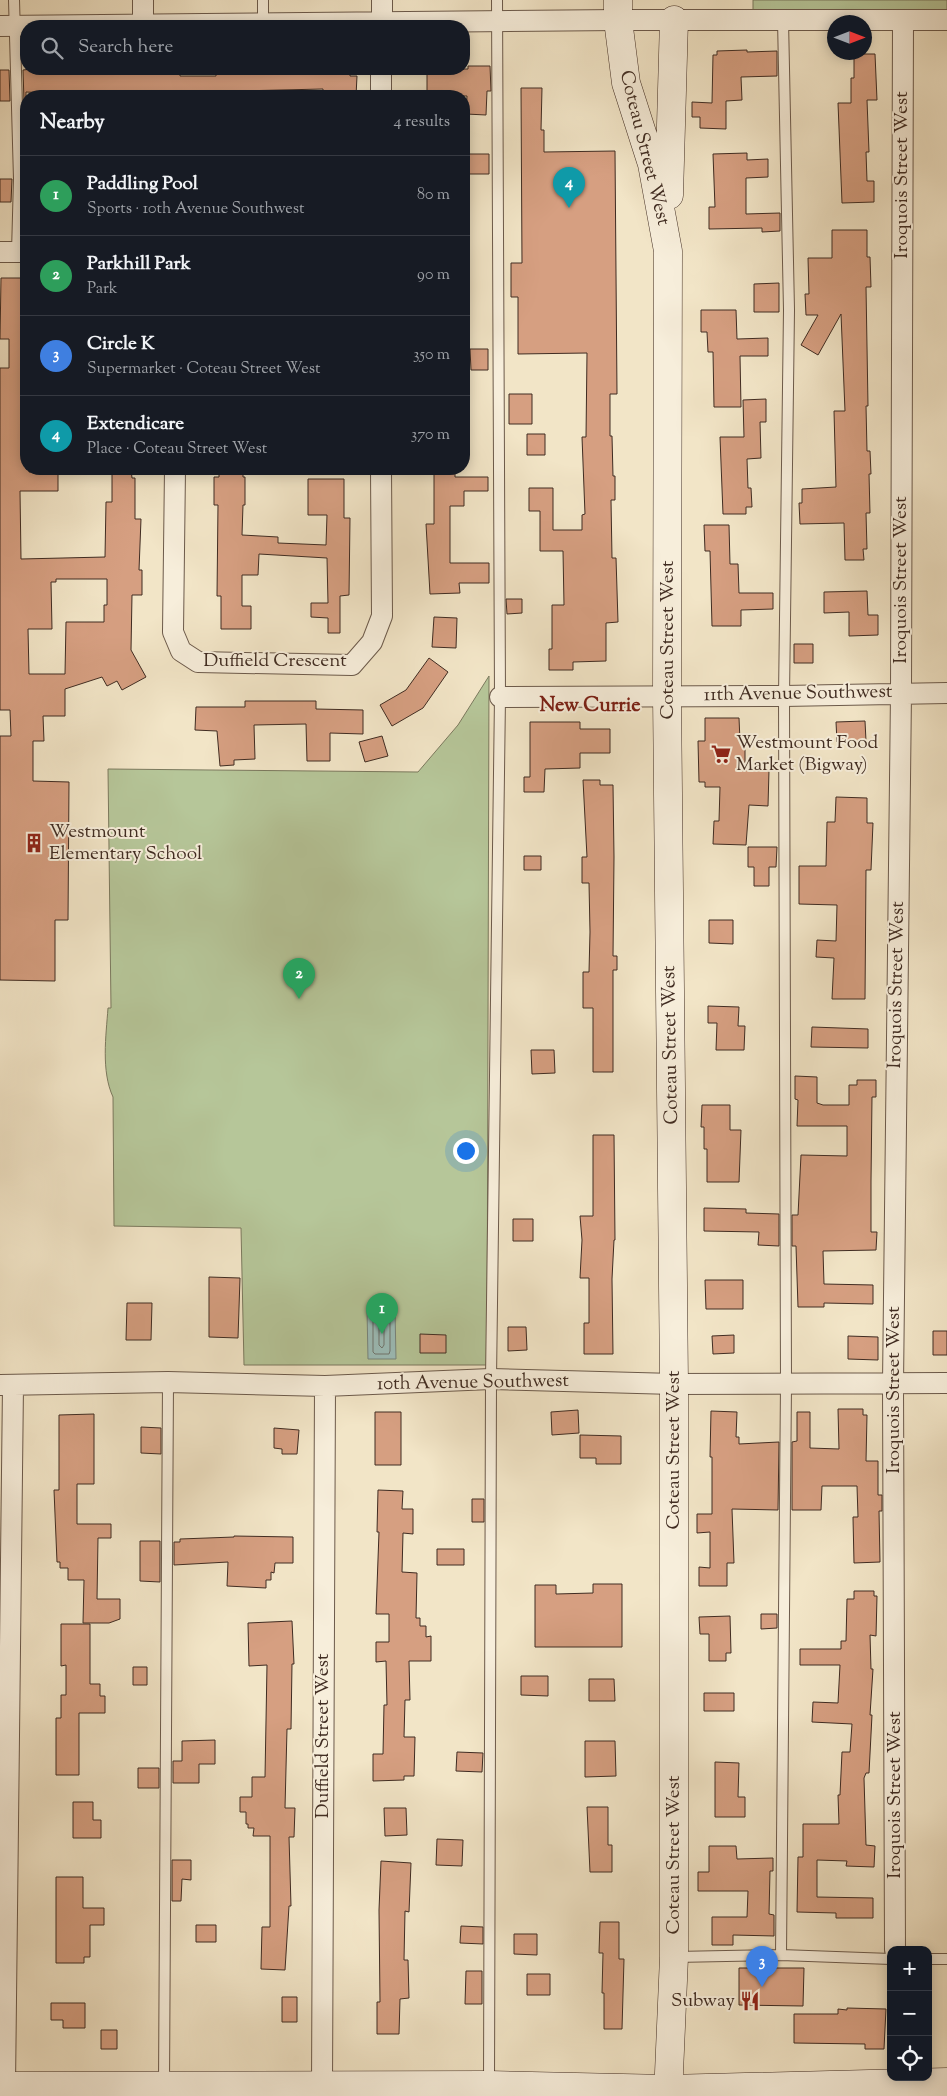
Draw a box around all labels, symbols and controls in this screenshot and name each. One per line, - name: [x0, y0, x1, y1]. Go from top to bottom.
- north arrow: [827, 15, 872, 60]
- search box: [20, 20, 470, 75]
- icon: search: [38, 34, 66, 62]
- text: Search here: [78, 34, 173, 61]
- street label: Coteau Street West: [612, 68, 676, 229]
- street label: Iroquois Street West: [889, 91, 916, 259]
- text: Nearby: [40, 108, 105, 138]
- text: 4 results: [394, 111, 450, 134]
- pin: 4: [553, 167, 585, 208]
- text: Paddling Pool: [87, 171, 198, 198]
- text: 1: [53, 184, 59, 207]
- text: 80 m: [417, 184, 450, 207]
- text: Sports · 10th Avenue Southwest: [87, 198, 305, 221]
- text: Parkhill Park: [87, 251, 191, 278]
- text: 2: [52, 264, 60, 287]
- text: 90 m: [417, 264, 450, 287]
- text: Park: [87, 278, 118, 301]
- text: Circle K: [87, 331, 155, 358]
- text: 3: [53, 344, 59, 367]
- text: 350 m: [413, 344, 450, 367]
- text: Supermarket · Coteau Street West: [87, 358, 320, 381]
- text: Extendicare: [87, 411, 184, 438]
- text: 4: [52, 424, 60, 447]
- text: 370 m: [411, 424, 450, 447]
- text: Place · Coteau Street West: [87, 438, 267, 461]
- street label: Iroquois Street West: [888, 496, 915, 664]
- street label: Coteau Street West: [655, 560, 682, 720]
- street label: Duffield Crescent: [203, 648, 347, 675]
- street label: 11th Avenue Southwest: [703, 679, 893, 709]
- district label: New Currie: [539, 692, 641, 721]
- place label: Westmount Food Market (Bigway): [736, 730, 879, 779]
- supermarket icon: Westmount Food Market (Bigway): [710, 743, 732, 765]
- place label: Westmount Elementary School: [49, 819, 202, 868]
- building icon: Westmount Elementary School: [23, 832, 45, 854]
- street label: Iroquois Street West: [882, 900, 912, 1069]
- pin: 2: [283, 958, 315, 999]
- street label: Coteau Street West: [656, 965, 686, 1125]
- your location: [453, 1138, 479, 1164]
- pin: 1: [366, 1293, 398, 1334]
- street label: Iroquois Street West: [881, 1306, 908, 1474]
- street label: 10th Avenue Southwest: [377, 1368, 570, 1398]
- street label: Coteau Street West: [661, 1370, 688, 1530]
- street label: Duffield Street West: [310, 1653, 337, 1819]
- street label: Iroquois Street West: [882, 1711, 909, 1879]
- street label: Coteau Street West: [661, 1775, 688, 1935]
- pin: 3: [746, 1946, 778, 1987]
- map controls: [887, 1946, 932, 2081]
- button: +: [887, 1946, 932, 1991]
- place label: Subway: [671, 1988, 736, 2015]
- restaurant icon: Subway: [739, 1990, 761, 2012]
- button: −: [887, 1991, 932, 2036]
- button: locate: [887, 2036, 932, 2081]

